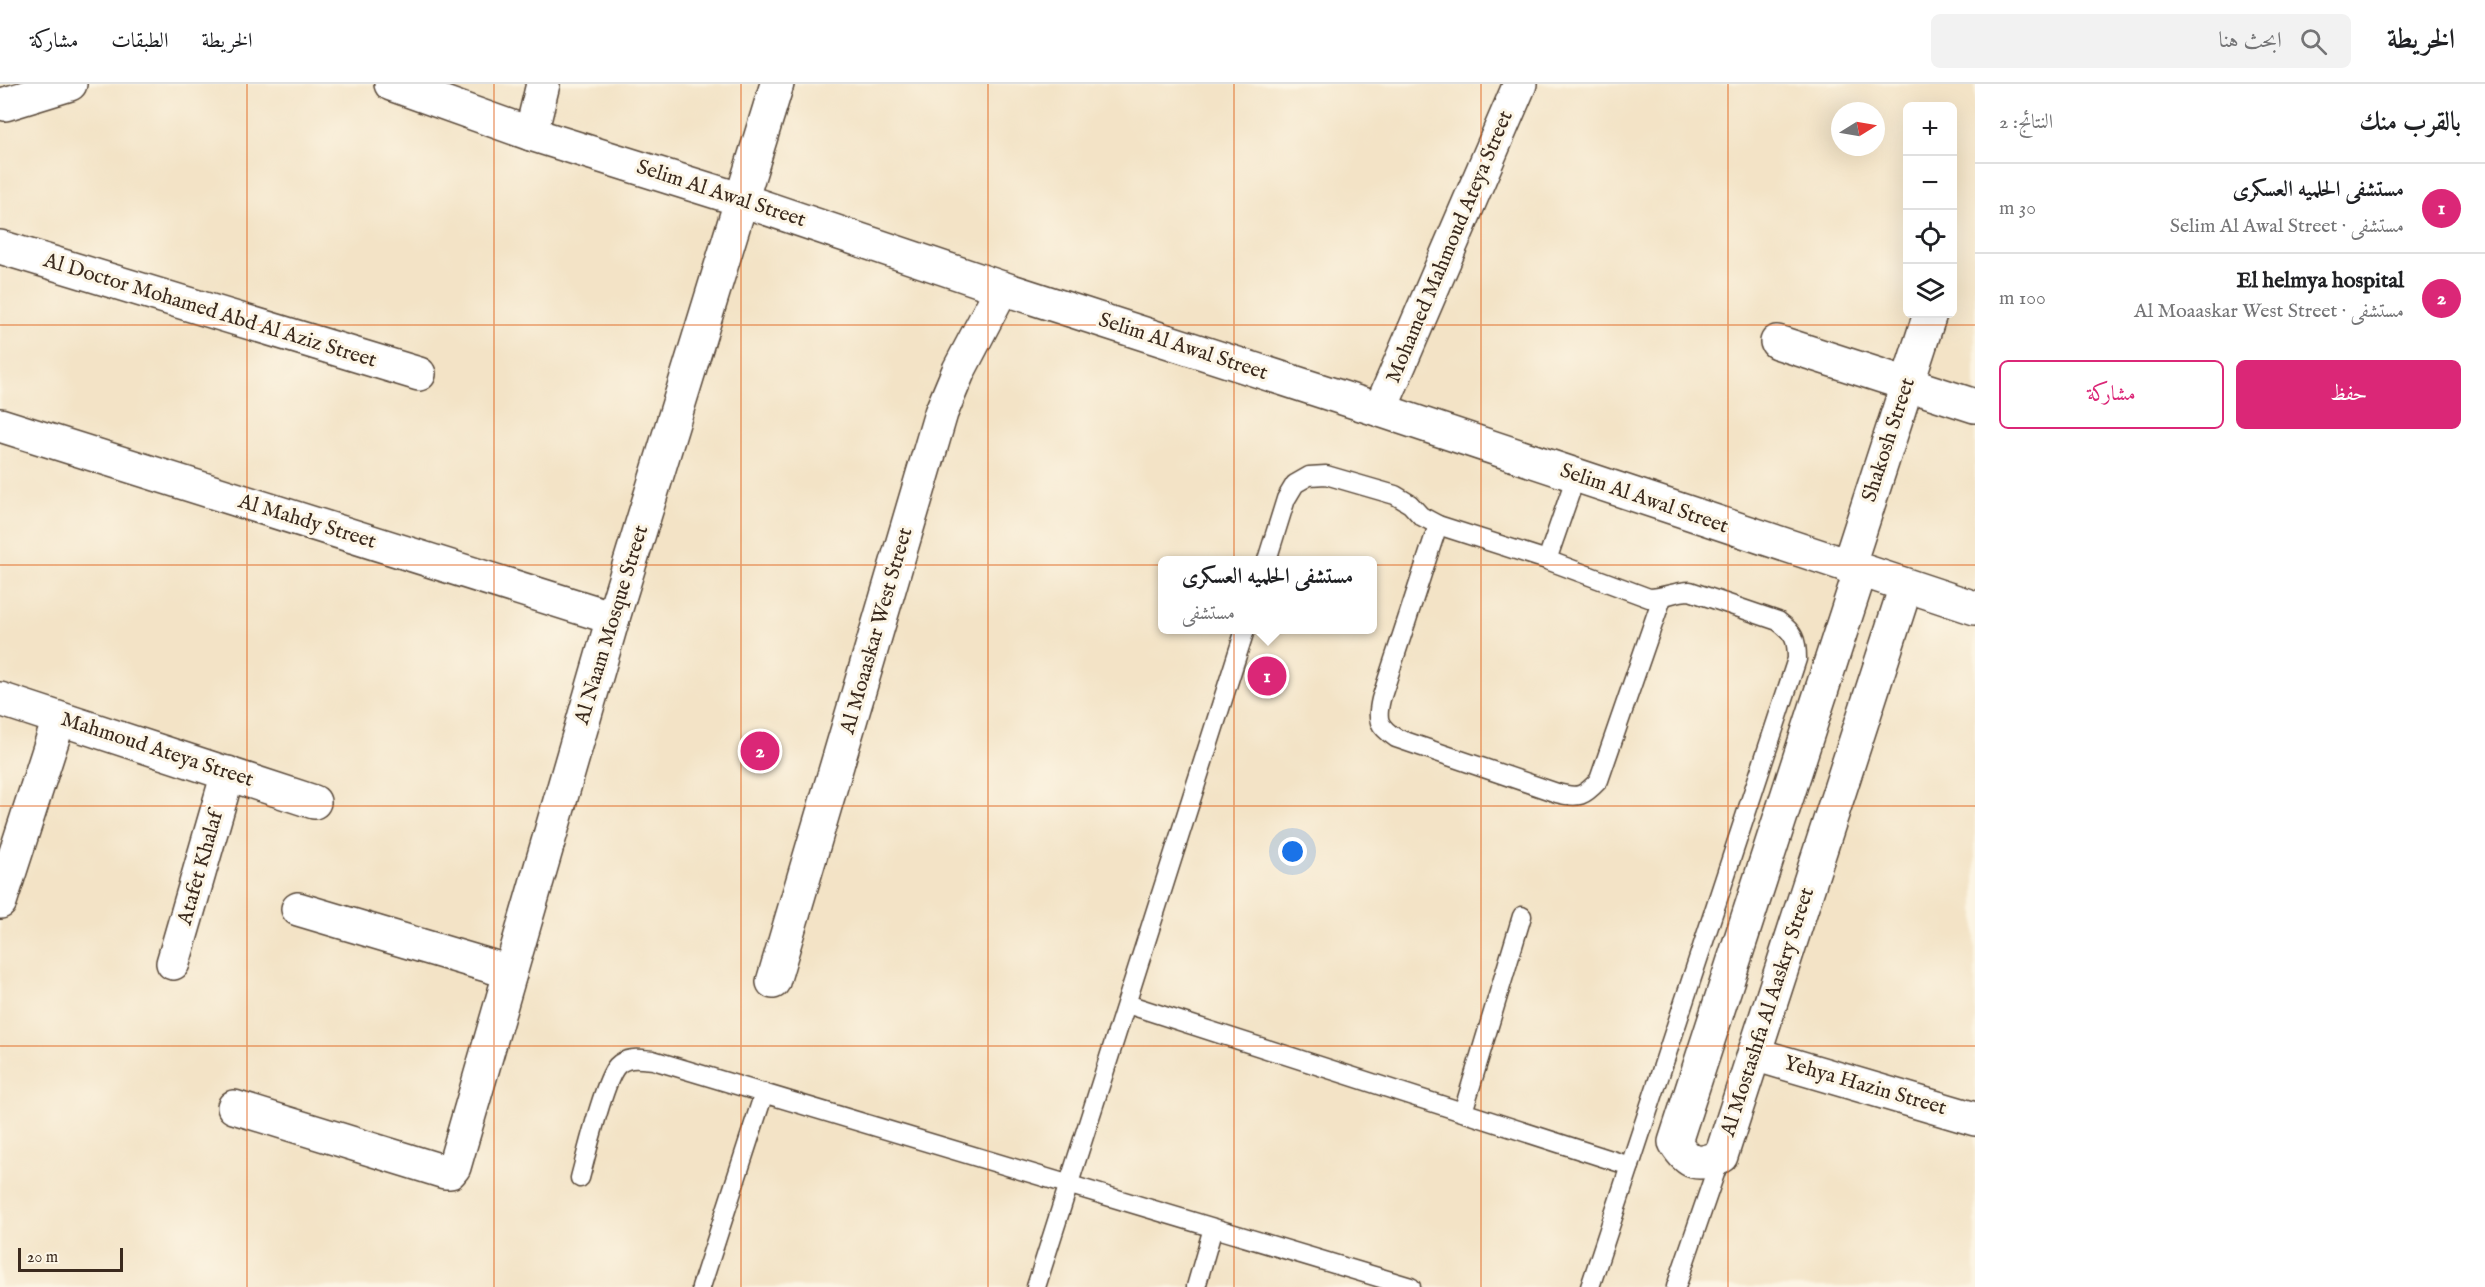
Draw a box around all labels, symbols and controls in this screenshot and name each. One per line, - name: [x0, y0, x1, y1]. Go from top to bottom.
- search box: [1931, 14, 2351, 68]
- text: الخريطة: [2387, 23, 2455, 58]
- icon: search: [2297, 25, 2330, 58]
- text: ابحث هنا: [2218, 27, 2282, 55]
- text: مشاركة: [30, 28, 78, 55]
- text: الطبقات: [111, 28, 168, 55]
- text: الخريطة: [201, 28, 253, 55]
- north arrow: [1831, 102, 1885, 156]
- map controls: [1903, 102, 1957, 318]
- button: +: [1903, 102, 1957, 156]
- text: بالقرب منك: [2359, 106, 2461, 139]
- street label: Mohamed Mahmoud Ateya Street: [1380, 107, 1520, 387]
- text: النتائج: 2: [1999, 110, 2053, 135]
- street label: Selim Al Awal Street: [633, 154, 809, 234]
- button: −: [1903, 156, 1957, 210]
- text: مستشفى الحلميه العسكرى: [2232, 176, 2404, 204]
- text: 30 m: [1999, 196, 2036, 221]
- text: 1: [2438, 196, 2445, 221]
- button: locate: [1903, 210, 1957, 264]
- text: مستشفى · Selim Al Awal Street: [2170, 214, 2404, 239]
- street label: Al Doctor Mohamed Abd Al Aziz Street: [39, 247, 380, 375]
- button: layers: [1903, 264, 1957, 318]
- text: El helmya hospital: [2236, 267, 2404, 295]
- text: 100 m: [1999, 286, 2046, 311]
- text: 2: [2437, 286, 2446, 311]
- text: مستشفى · Al Moaaskar West Street: [2134, 299, 2404, 324]
- street label: Selim Al Awal Street: [1095, 307, 1271, 387]
- button: مشاركة: [1999, 360, 2224, 429]
- button: حفظ: [2236, 360, 2461, 429]
- street label: Shakosh Street: [1856, 375, 1922, 505]
- street label: Selim Al Awal Street: [1556, 458, 1732, 540]
- street label: Al Mahdy Street: [234, 488, 379, 556]
- street label: Al Naam Mosque Street: [569, 522, 655, 729]
- street label: Al Moaaskar West Street: [834, 525, 919, 738]
- popup: [1158, 556, 1377, 634]
- text: مستشفى الحلميه العسكرى: [1182, 563, 1353, 591]
- text: مستشفى: [1182, 601, 1235, 626]
- pin: 1: [1248, 654, 1286, 698]
- street label: Mahmoud Ateya Street: [57, 706, 257, 794]
- pin: 2: [740, 728, 780, 774]
- street label: Atafet Khalaf: [172, 805, 231, 929]
- your location: [1278, 837, 1307, 866]
- street label: Al Mostashfa Al Aaskry Street: [1715, 884, 1821, 1141]
- street label: Yehya Hazin Street: [1781, 1050, 1949, 1122]
- scale bar: [18, 1245, 123, 1272]
- text: 20 m: [27, 1248, 58, 1268]

